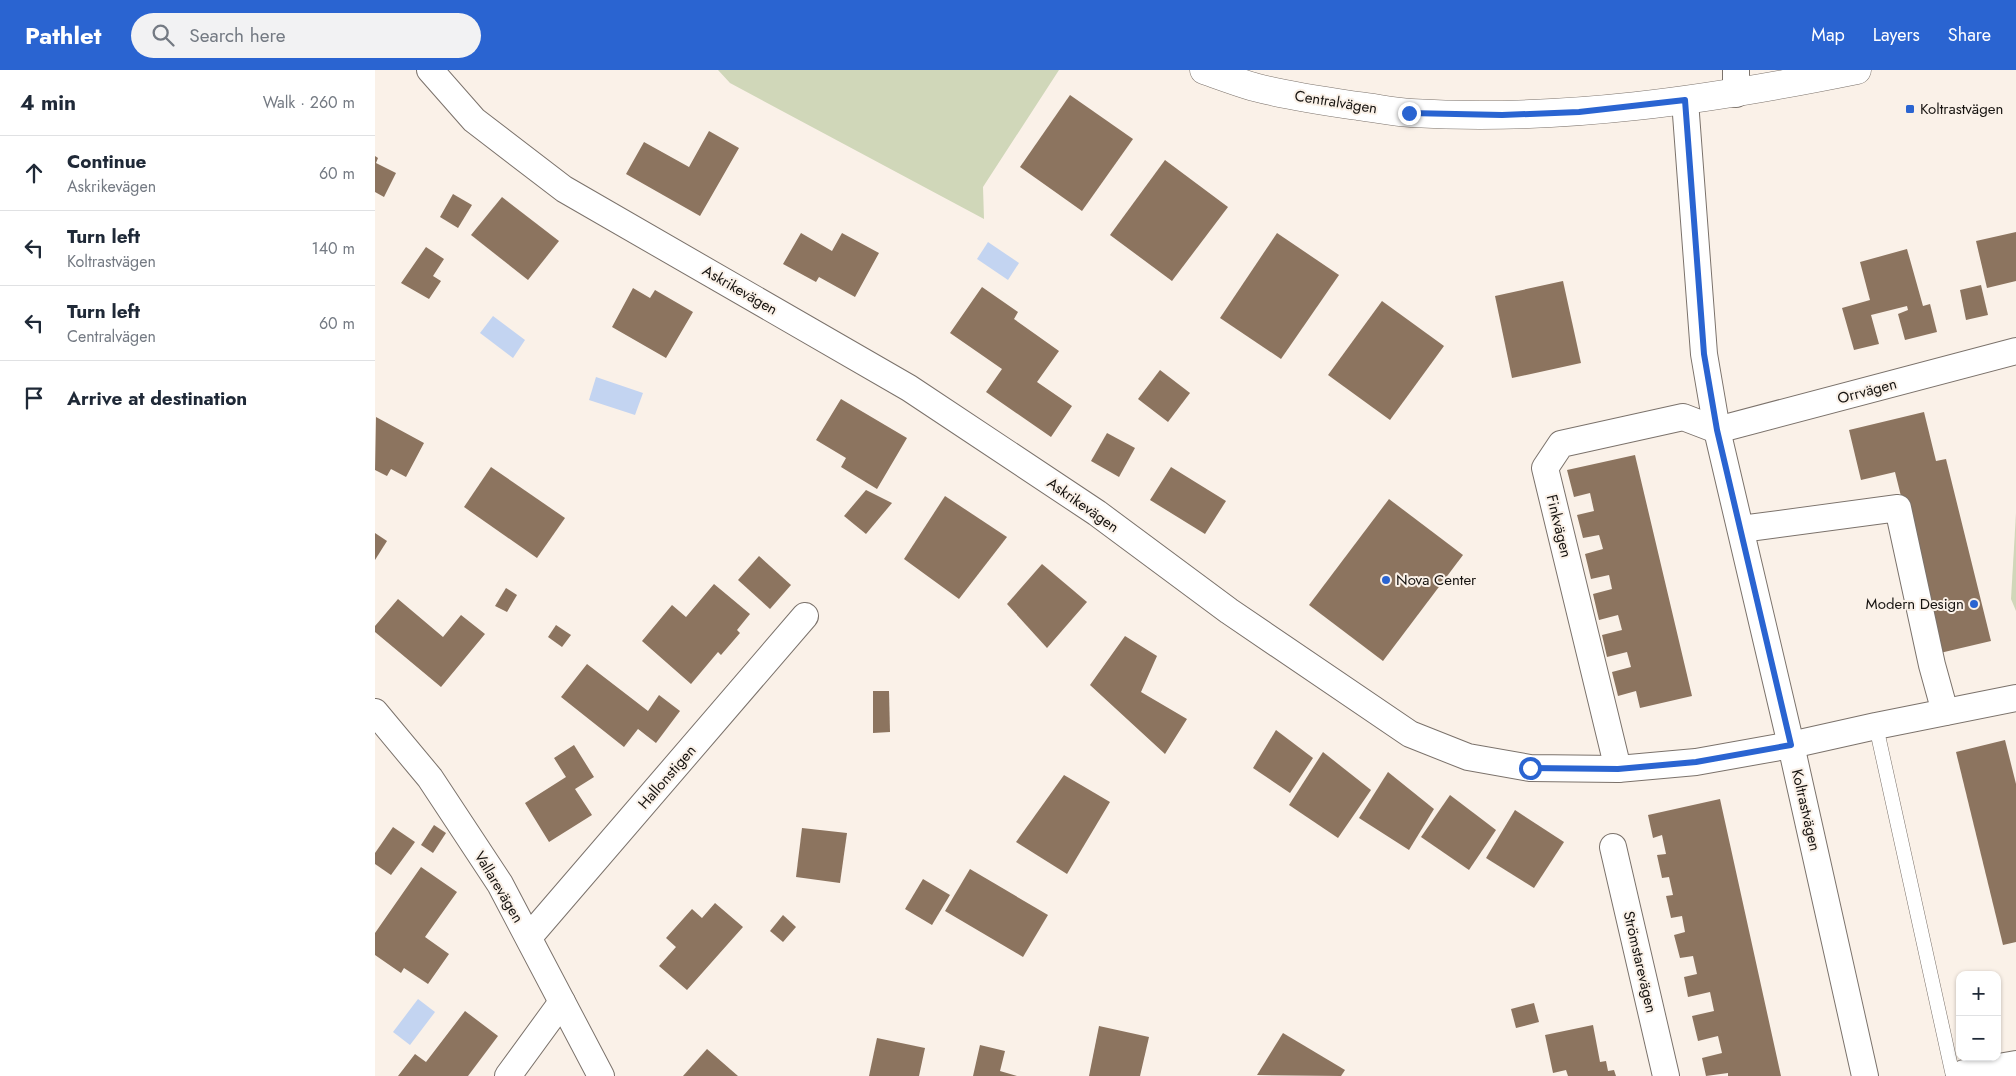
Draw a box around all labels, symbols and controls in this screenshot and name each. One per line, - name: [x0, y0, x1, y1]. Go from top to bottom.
- search box: [131, 13, 481, 58]
- text: Pathlet: [25, 18, 101, 53]
- icon: search: [149, 21, 177, 49]
- text: Search here: [189, 22, 285, 49]
- text: Map: [1811, 22, 1845, 48]
- text: Layers: [1873, 22, 1920, 48]
- text: Share: [1948, 22, 1991, 48]
- street label: Centralvägen: [1293, 85, 1379, 119]
- text: 4 min: [20, 88, 76, 118]
- text: Walk · 260 m: [263, 91, 355, 114]
- place label: Koltrastvägen: [1920, 98, 2003, 120]
- route end: [1398, 102, 1421, 125]
- marker: Koltrastvägen: [1904, 103, 1916, 115]
- text: Continue: [67, 148, 146, 175]
- icon: ahead: [20, 159, 48, 187]
- text: 60 m: [319, 162, 355, 185]
- text: Askrikevägen: [67, 175, 156, 198]
- text: Turn left: [67, 223, 140, 250]
- icon: left: [20, 234, 48, 262]
- text: 140 m: [312, 237, 355, 260]
- text: Koltrastvägen: [67, 250, 156, 273]
- street label: Askrikevägen: [698, 260, 782, 320]
- text: Turn left: [67, 298, 140, 325]
- icon: left: [20, 309, 48, 337]
- text: 60 m: [319, 312, 355, 335]
- text: Centralvägen: [67, 325, 156, 348]
- street label: Orrvägen: [1835, 373, 1899, 409]
- icon: arrive: [20, 384, 48, 412]
- text: Arrive at destination: [67, 385, 247, 412]
- street label: Askrikevägen: [1042, 472, 1124, 538]
- street label: Finkvägen: [1541, 492, 1577, 560]
- place label: Nova Center: [1396, 569, 1477, 591]
- marker: Nova Center: [1380, 574, 1392, 586]
- place label: Modern Design: [1866, 593, 1964, 615]
- marker: Modern Design: [1968, 598, 1980, 610]
- street label: Hallonstigen: [633, 740, 701, 814]
- route start: [1519, 757, 1542, 780]
- street label: Koltrastvägen: [1786, 767, 1826, 853]
- street label: Vallarevägen: [469, 847, 529, 927]
- street label: Strömstarevägen: [1618, 909, 1662, 1015]
- map controls: [1956, 971, 2001, 1061]
- button: +: [1956, 971, 2001, 1016]
- button: −: [1956, 1016, 2001, 1061]

